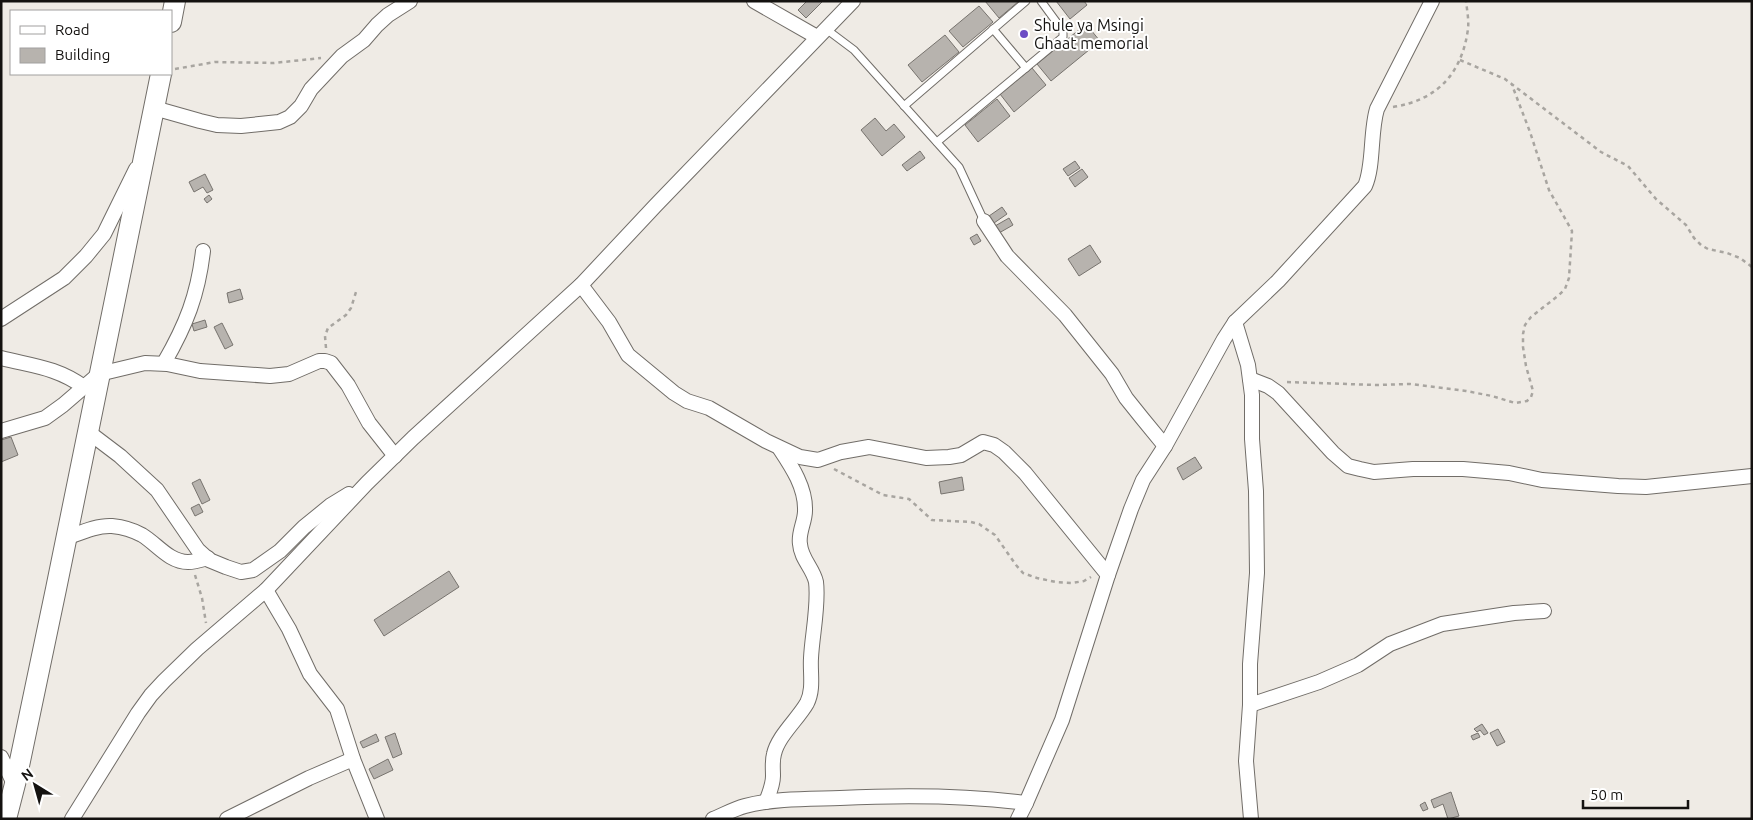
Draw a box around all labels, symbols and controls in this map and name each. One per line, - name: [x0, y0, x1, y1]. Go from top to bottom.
- legend: [10, 10, 172, 75]
- place label: Shule ya Msingi Ghaat memorial: [1034, 16, 1148, 52]
- text: Road: [55, 21, 90, 38]
- marker: Shule ya Msingi Ghaat memorial: [1018, 28, 1030, 40]
- text: Building: [55, 46, 110, 63]
- north arrow: [10, 760, 60, 810]
- text: N: [18, 765, 36, 784]
- scale bar: [1583, 778, 1688, 810]
- text: 50 m: [1590, 786, 1623, 803]

